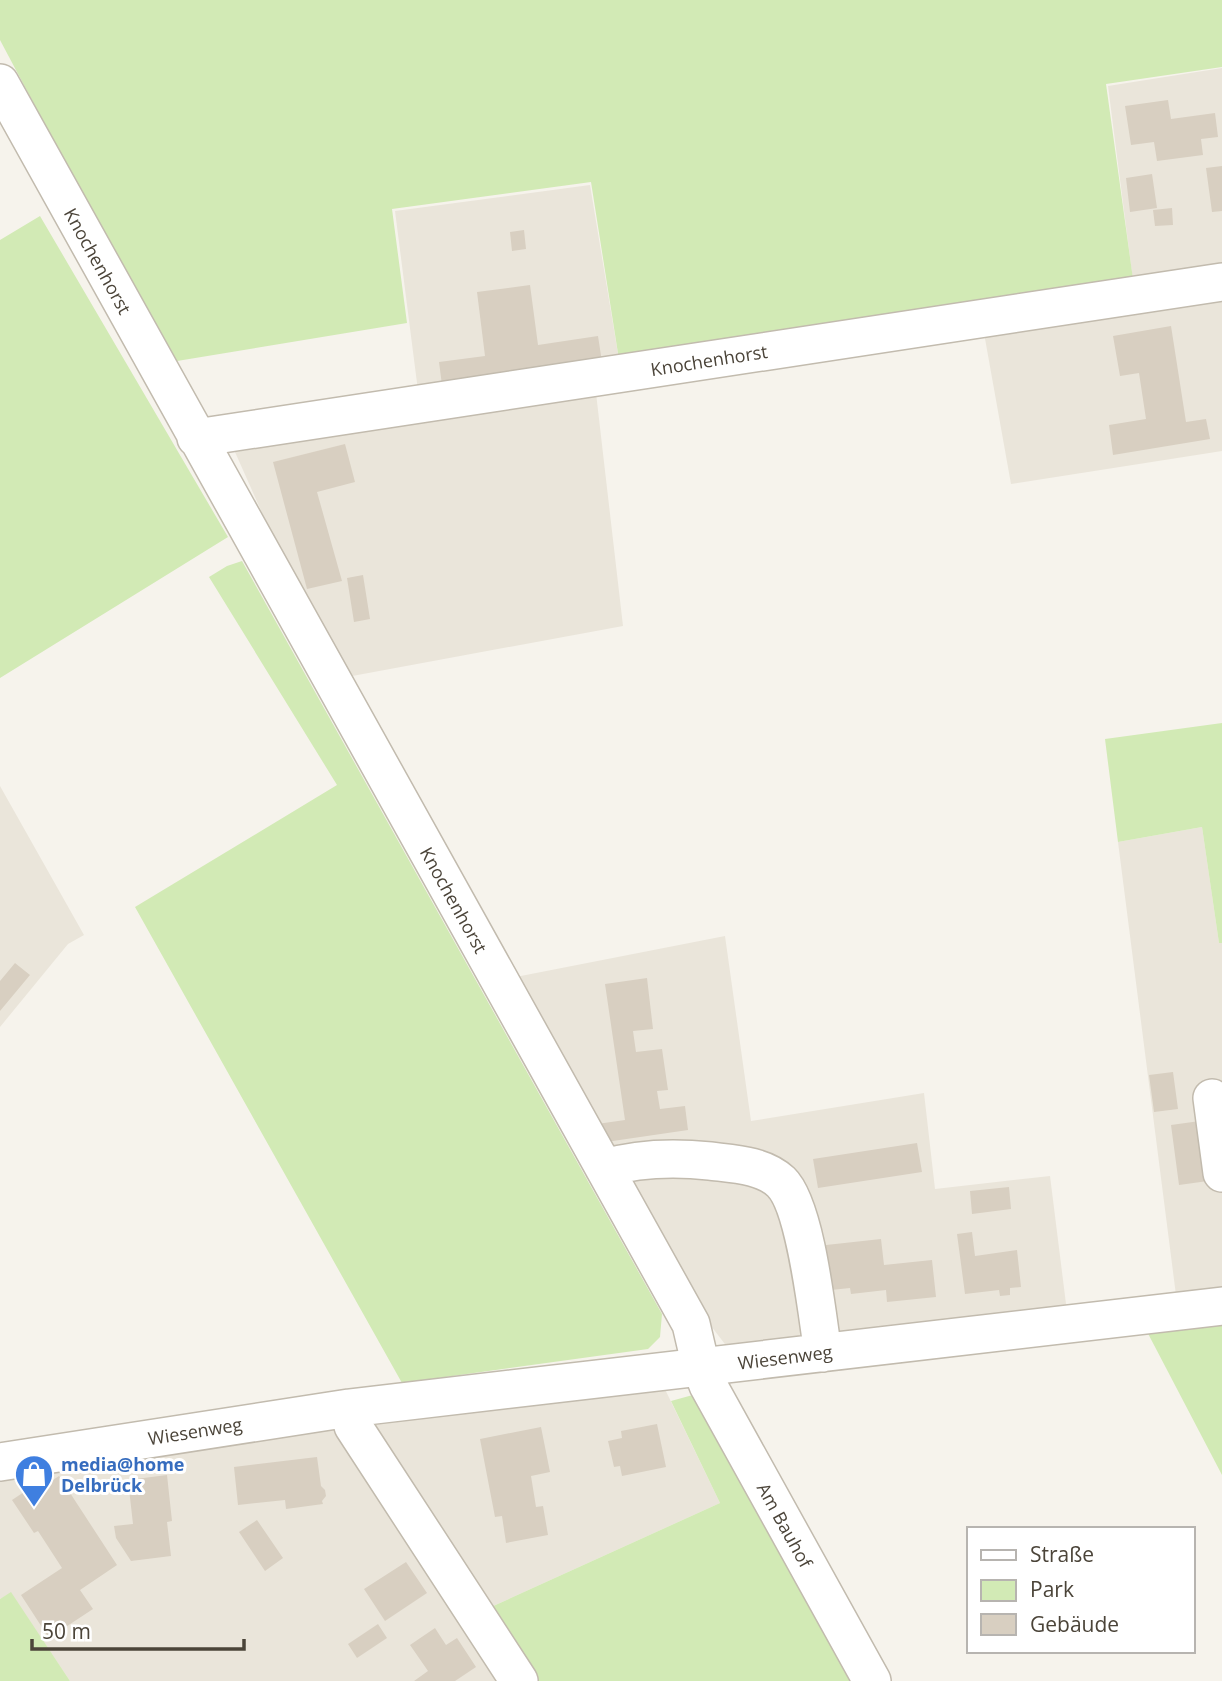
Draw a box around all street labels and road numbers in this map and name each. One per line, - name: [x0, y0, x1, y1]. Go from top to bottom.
- street label: Knochenhorst: [59, 204, 137, 318]
- street label: Knochenhorst: [649, 339, 769, 381]
- street label: Knochenhorst: [415, 843, 493, 957]
- street label: Wiesenweg: [736, 1339, 834, 1375]
- street label: Wiesenweg: [146, 1412, 244, 1450]
- street label: Am Bauhof: [752, 1478, 819, 1572]

